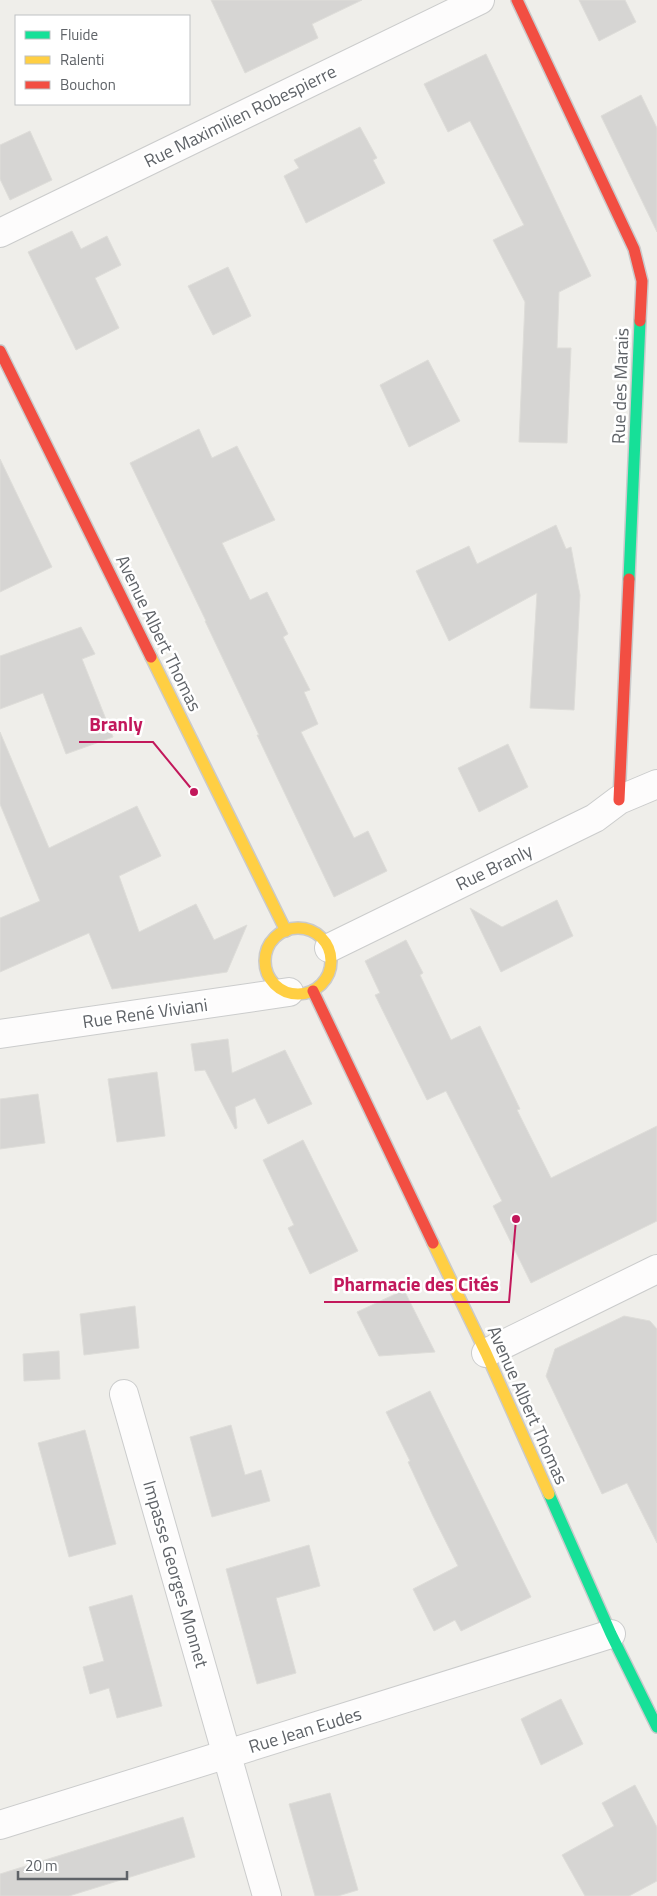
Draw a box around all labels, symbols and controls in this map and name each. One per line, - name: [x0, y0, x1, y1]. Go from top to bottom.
- legend: [15, 15, 190, 105]
- text: Fluide: [60, 23, 98, 46]
- text: Ralenti: [60, 48, 104, 71]
- street label: Rue Maximilien Robespierre: [139, 58, 341, 174]
- text: Bouchon: [60, 73, 116, 96]
- street label: Rue des Marais: [604, 327, 636, 445]
- street label: Avenue Albert Thomas: [109, 550, 209, 716]
- callout: Branly: [79, 708, 153, 742]
- text: Branly: [89, 709, 143, 738]
- street label: Rue Branly: [451, 837, 537, 897]
- street label: Rue René Viviani: [81, 991, 209, 1035]
- callout: Pharmacie des Cités: [324, 1268, 509, 1302]
- text: Pharmacie des Cités: [333, 1269, 499, 1298]
- street label: Avenue Albert Thomas: [481, 1321, 575, 1489]
- street label: Impasse Georges Monnet: [136, 1477, 216, 1671]
- street label: Rue Jean Eudes: [245, 1700, 365, 1760]
- scale bar: [18, 1848, 126, 1880]
- text: 20 m: [25, 1854, 58, 1877]

